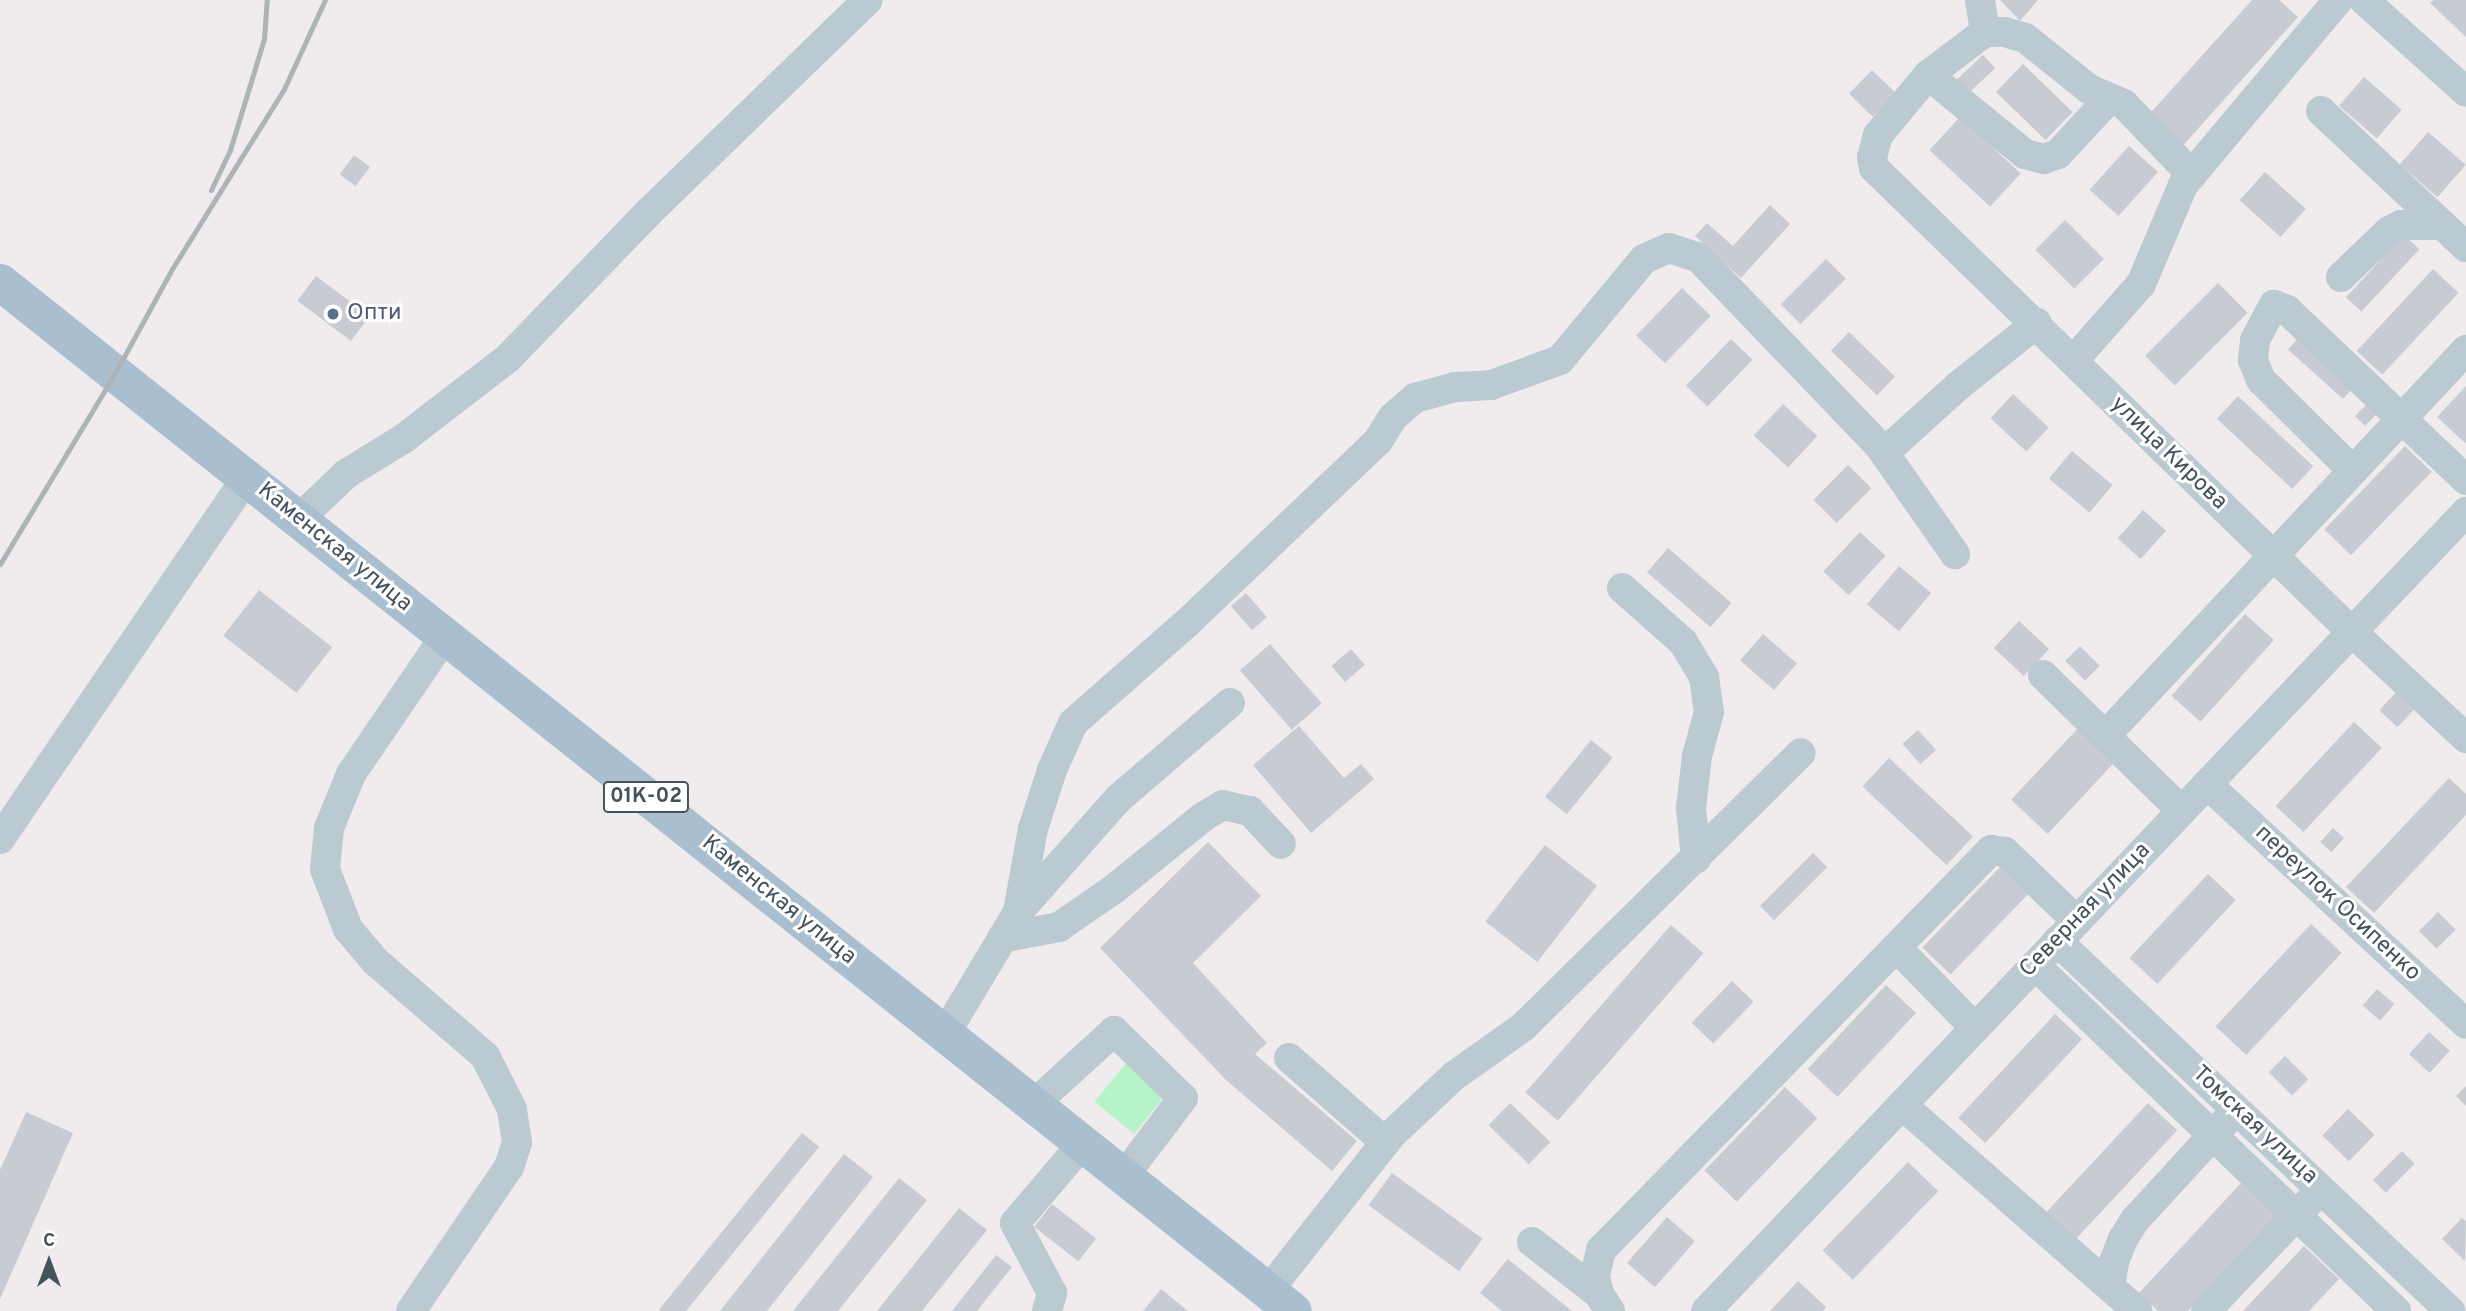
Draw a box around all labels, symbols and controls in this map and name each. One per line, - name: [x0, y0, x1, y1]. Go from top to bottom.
- place label: Опти: [347, 300, 402, 328]
- marker: Опти: [325, 306, 341, 322]
- street label: улица Кирова: [2104, 391, 2232, 517]
- street label: Каменская улица: [251, 477, 417, 619]
- road number: 01К-02: [602, 780, 690, 814]
- street label: переулок Осипенко: [2248, 820, 2426, 988]
- street label: Каменская улица: [695, 830, 861, 972]
- street label: Северная улица: [2015, 838, 2157, 984]
- street label: Томская улица: [2186, 1061, 2322, 1191]
- north arrow: [14, 1227, 84, 1297]
- text: С: [43, 1229, 55, 1253]

